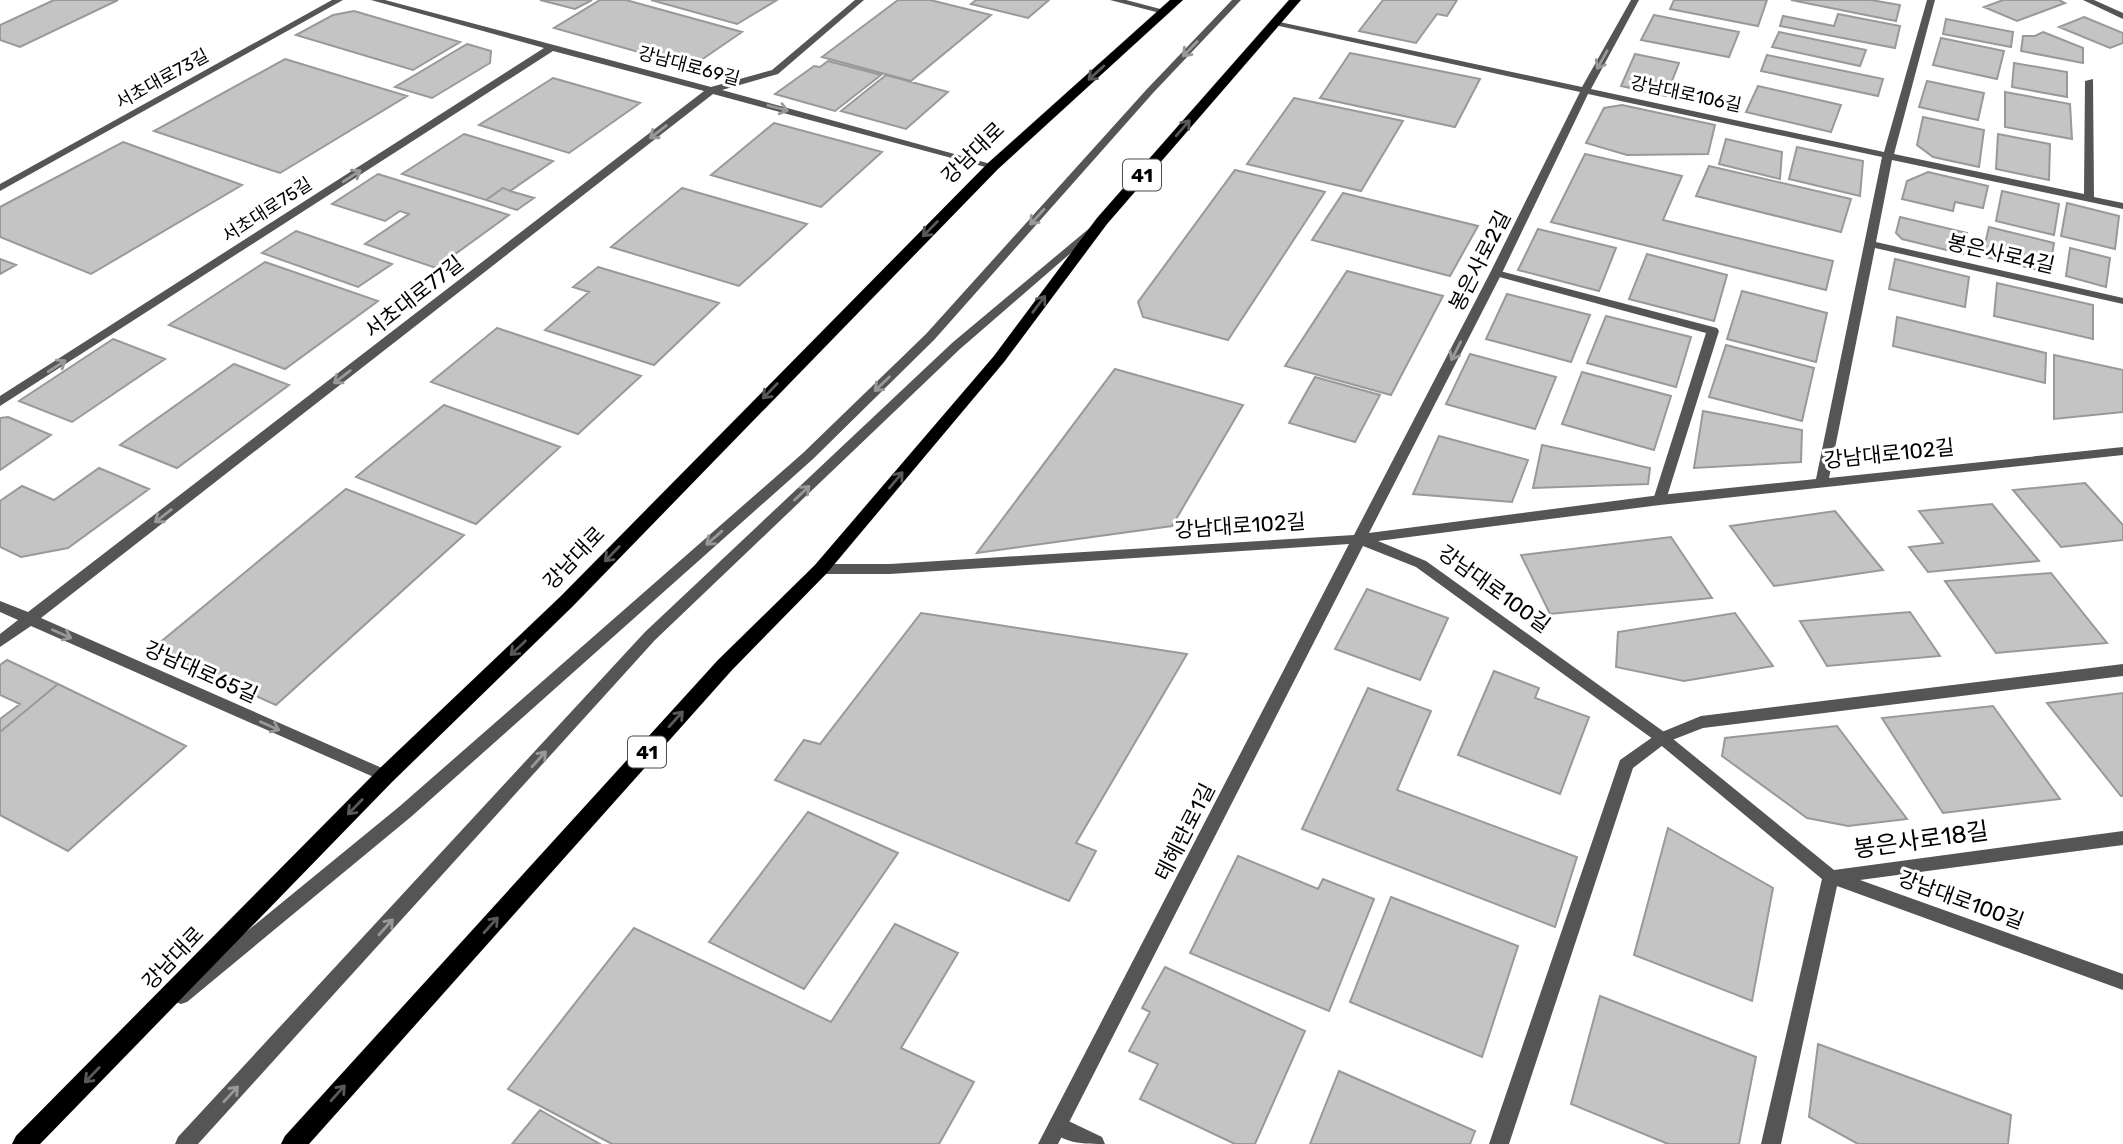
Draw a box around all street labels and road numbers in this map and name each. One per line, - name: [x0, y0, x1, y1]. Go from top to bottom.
- street label: 강남대로69길: [636, 42, 742, 90]
- street label: 서초대로73길: [112, 44, 212, 114]
- street label: 강남대로106길: [1629, 72, 1743, 116]
- street label: 강남대로: [936, 117, 1009, 188]
- road number: 41: [1123, 160, 1161, 190]
- street label: 서초대로75길: [218, 173, 316, 247]
- street label: 봉은사로2길: [1444, 207, 1515, 315]
- street label: 봉은사로4길: [1945, 229, 2057, 278]
- street label: 서초대로77길: [359, 250, 468, 343]
- street label: 강남대로102길: [1822, 434, 1956, 473]
- street label: 강남대로102길: [1174, 508, 1306, 543]
- street label: 강남대로: [538, 521, 609, 594]
- street label: 강남대로100길: [1433, 540, 1555, 638]
- street label: 강남대로65길: [141, 635, 262, 708]
- road number: 41: [628, 736, 666, 768]
- street label: 테헤란로1길: [1149, 779, 1220, 884]
- street label: 봉은사로18길: [1852, 817, 1990, 863]
- street label: 강남대로100길: [1895, 865, 2028, 934]
- street label: 강남대로: [137, 921, 208, 994]

